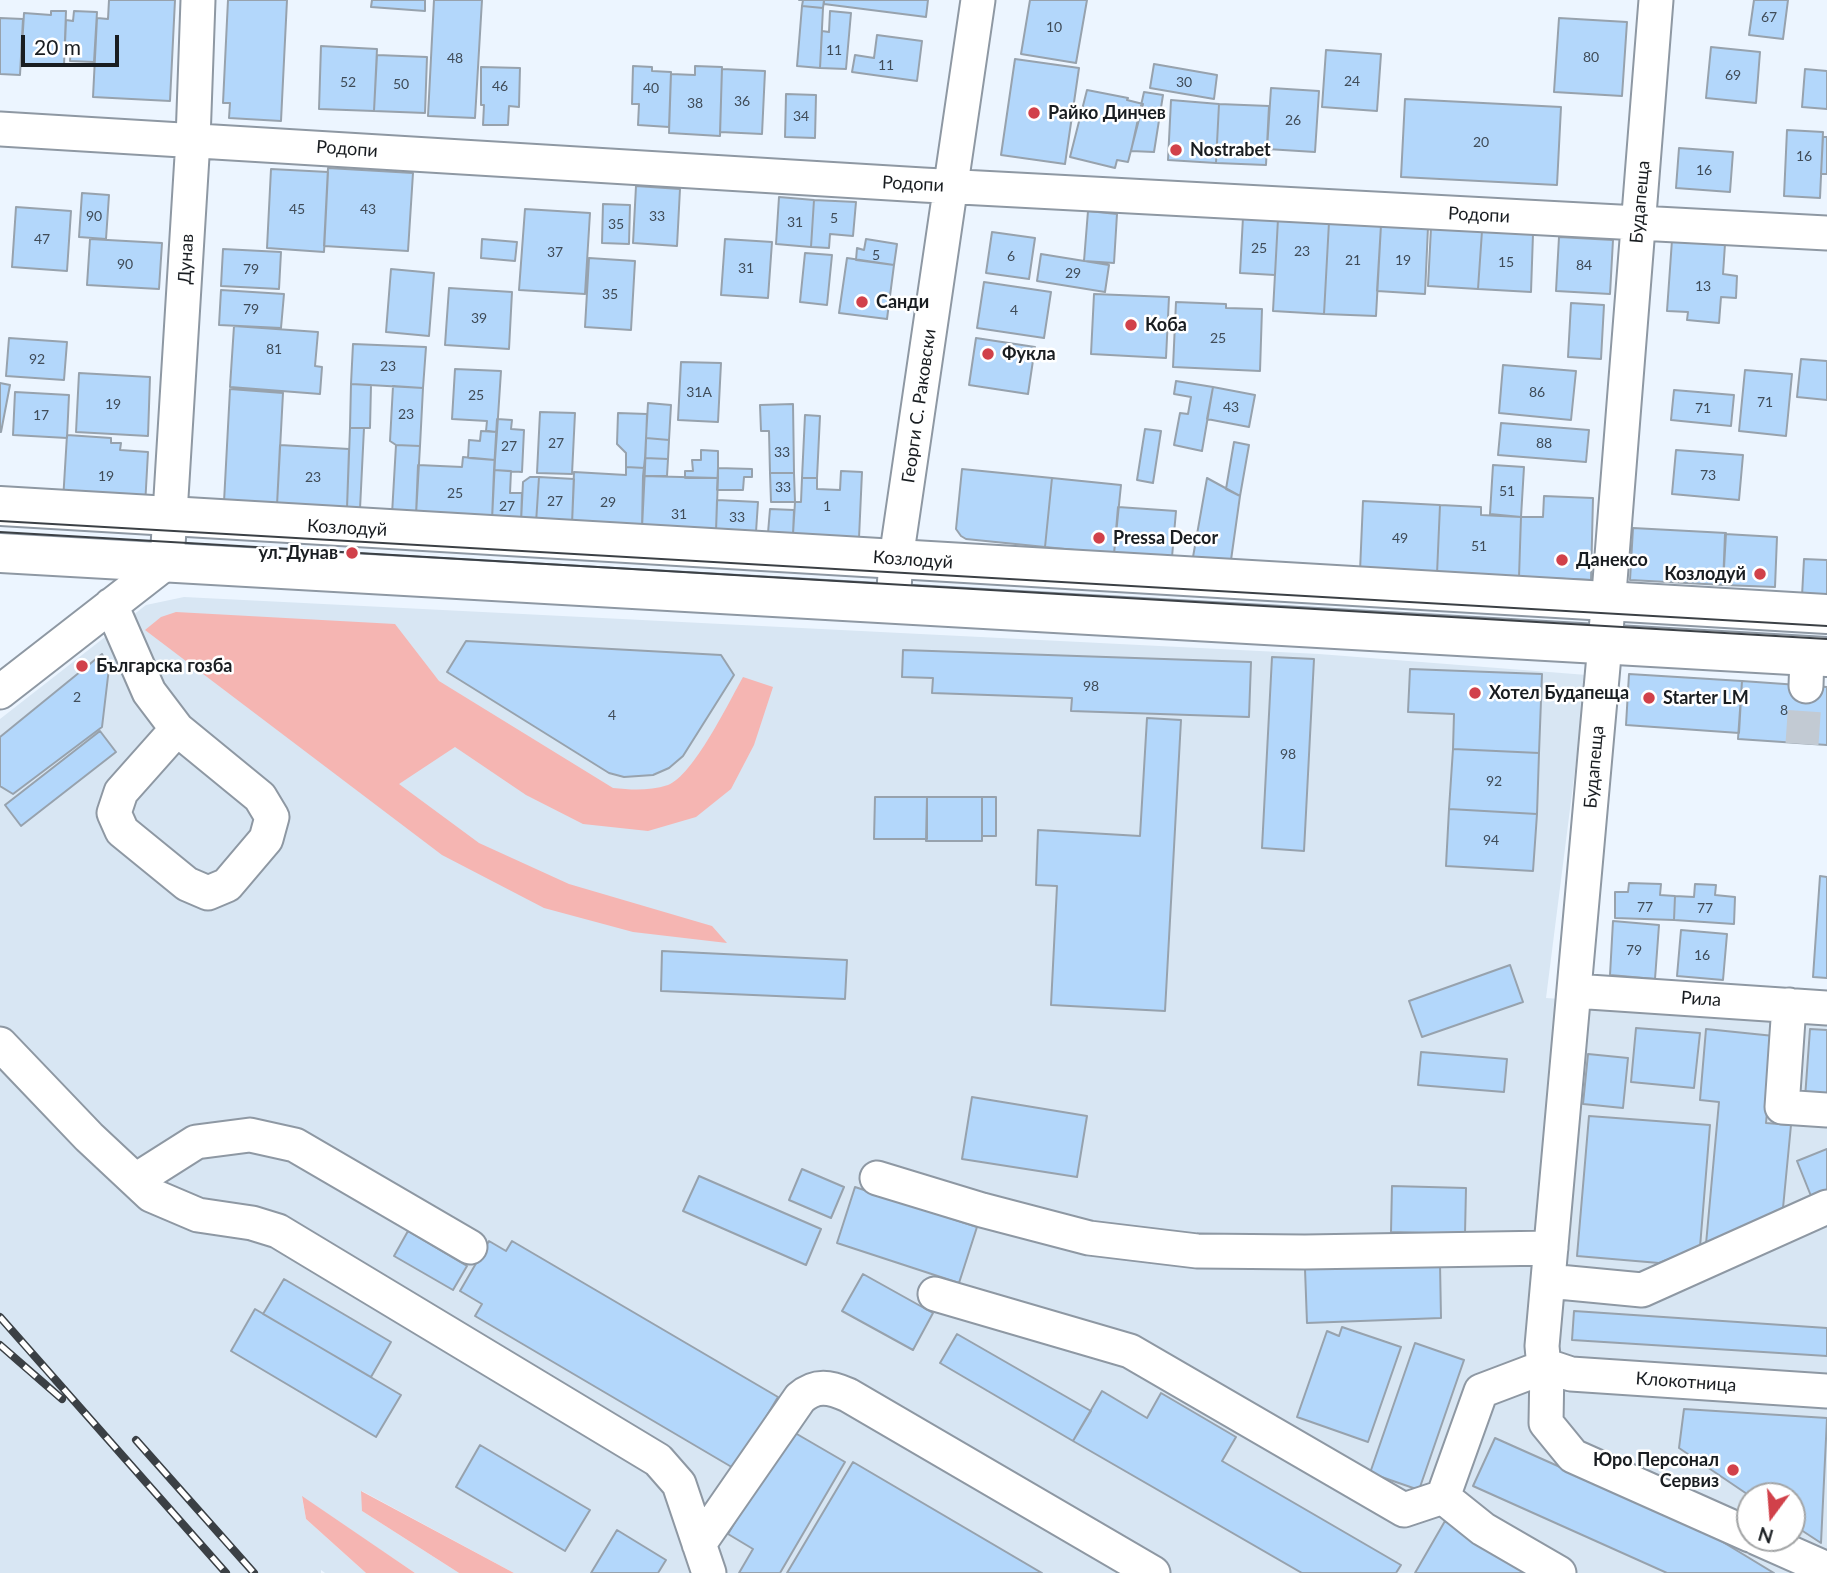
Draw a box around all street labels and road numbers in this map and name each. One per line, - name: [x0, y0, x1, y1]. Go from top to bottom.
- street label: Родопи: [315, 136, 379, 162]
- street label: Будапеща: [1626, 160, 1654, 244]
- street label: Родопи: [882, 172, 944, 196]
- street label: Родопи: [1448, 203, 1510, 227]
- street label: Дунав: [174, 233, 198, 285]
- street label: Георги С. Раковски: [897, 328, 941, 484]
- street label: Козлодуй: [306, 515, 388, 541]
- street label: Козлодуй: [872, 546, 954, 574]
- street label: Будапеща: [1580, 725, 1608, 809]
- street label: Рила: [1680, 987, 1722, 1011]
- street label: Клокотница: [1635, 1368, 1737, 1396]

